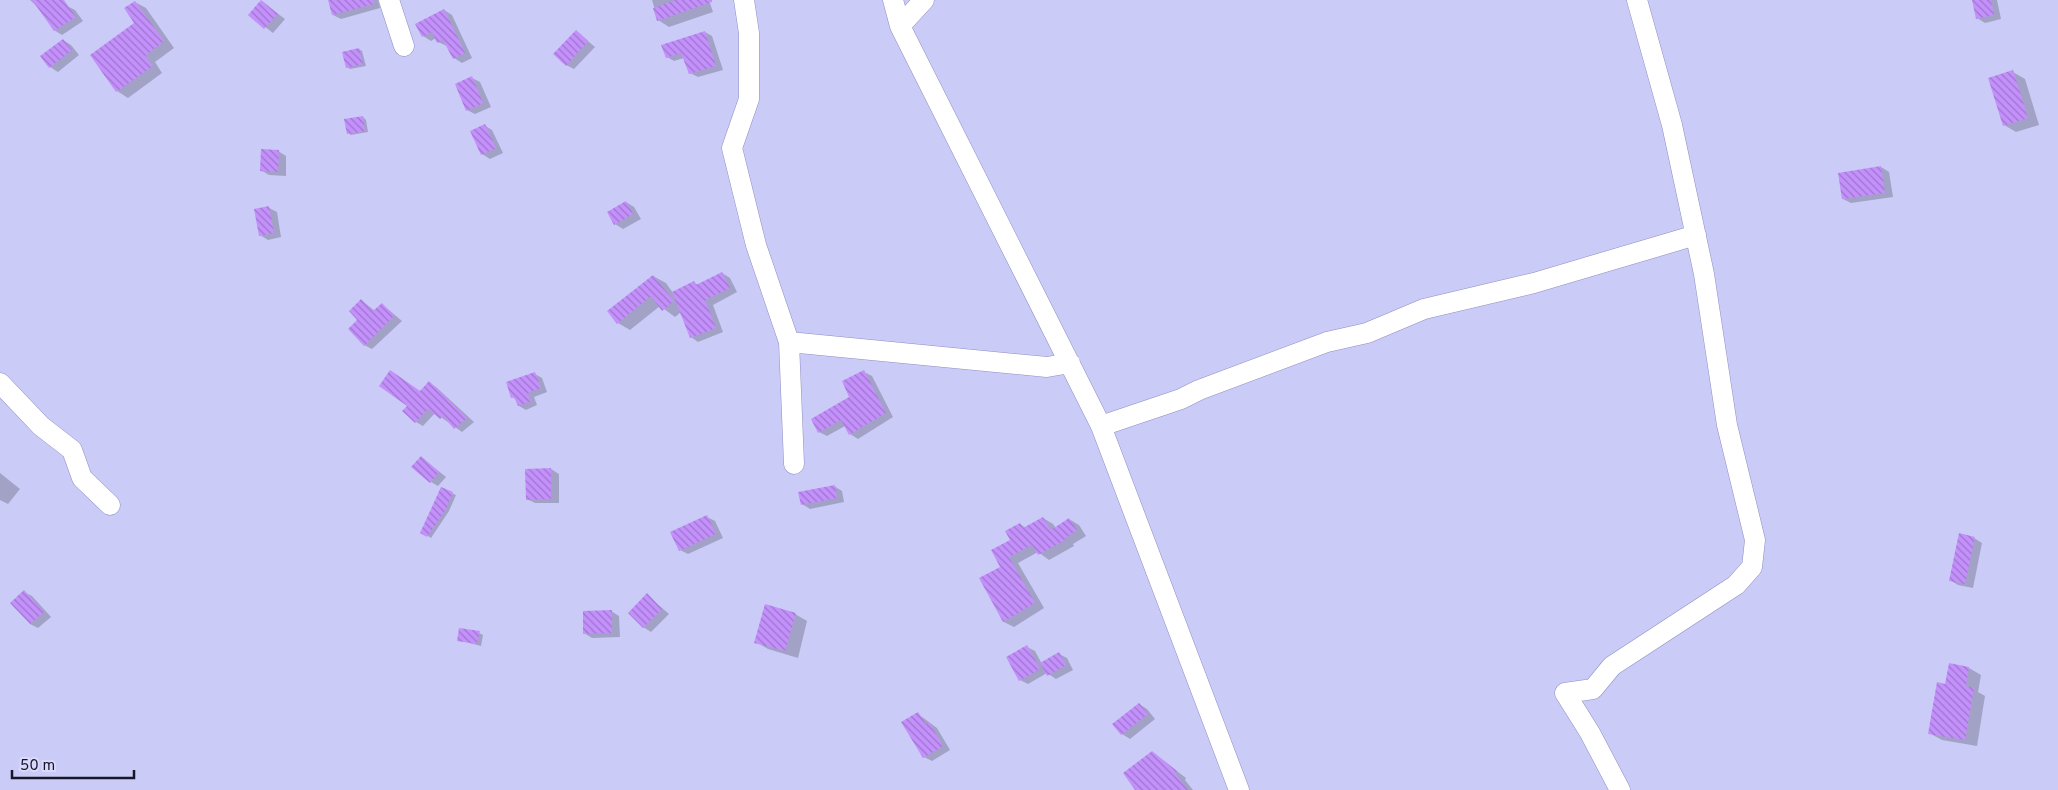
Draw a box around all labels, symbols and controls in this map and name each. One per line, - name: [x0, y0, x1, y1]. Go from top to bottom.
- scale bar: [12, 748, 135, 780]
- text: 50 m: [20, 757, 55, 776]

